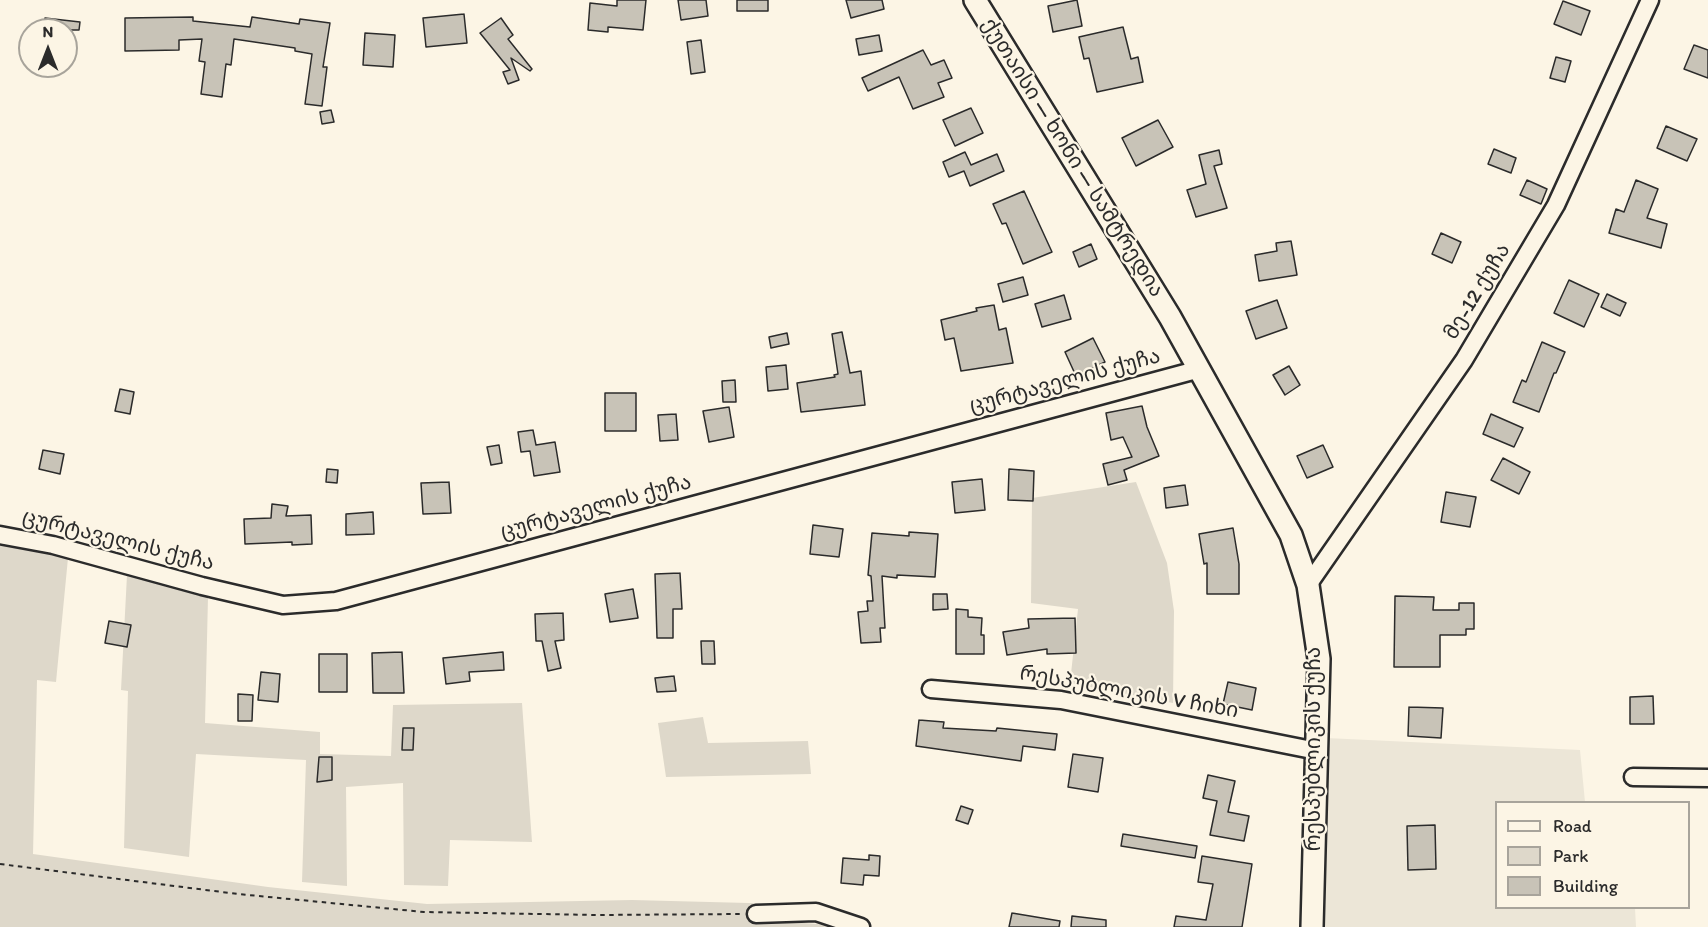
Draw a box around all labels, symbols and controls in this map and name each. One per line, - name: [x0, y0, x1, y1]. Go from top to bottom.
- street label: ქუთაისი — ხონი — სამტრედია: [975, 14, 1169, 302]
- north arrow: [18, 18, 78, 78]
- text: N: [43, 22, 53, 41]
- street label: მე-12 ქუჩა: [1439, 239, 1517, 345]
- street label: ცურტაველის ქუჩა: [967, 344, 1163, 420]
- street label: ცურტაველის ქუჩა: [498, 470, 694, 546]
- street label: ცურტაველის ქუჩა: [20, 505, 216, 577]
- street label: რესპუბლიკის ქუჩა: [1302, 647, 1328, 851]
- street label: რესპუბლიკის V ჩიხი: [1018, 661, 1240, 725]
- legend: [1495, 801, 1690, 909]
- text: Road: [1553, 815, 1592, 837]
- text: Park: [1553, 845, 1588, 867]
- text: Building: [1553, 875, 1618, 897]

